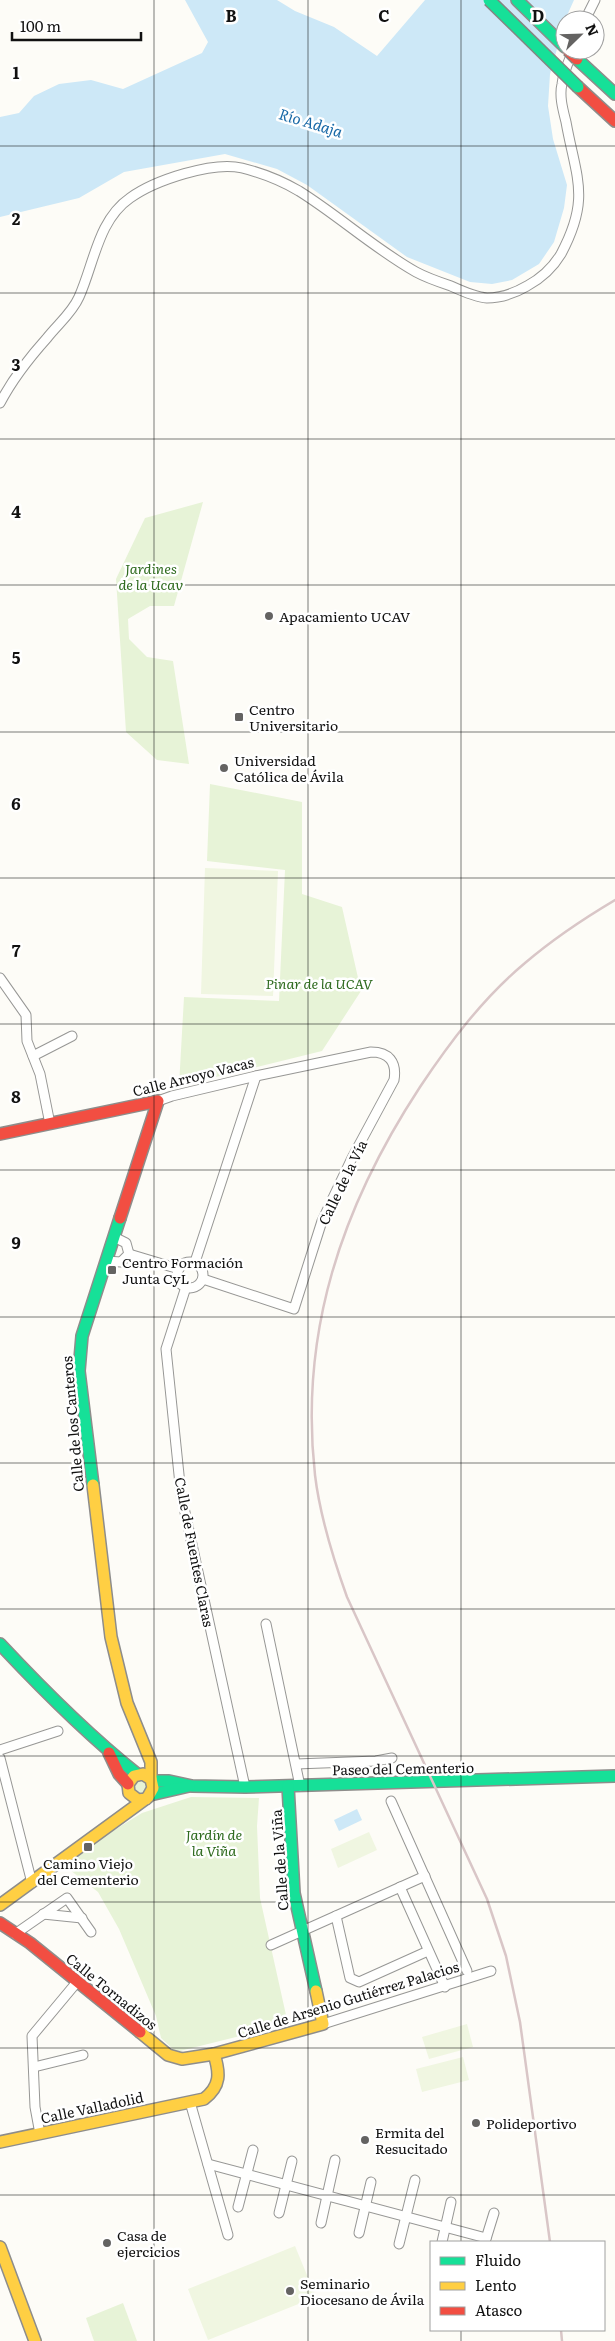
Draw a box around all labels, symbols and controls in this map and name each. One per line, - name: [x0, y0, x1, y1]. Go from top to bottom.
- text: B: [225, 3, 237, 27]
- text: C: [378, 3, 390, 27]
- text: D: [532, 3, 544, 27]
- scale bar: [12, 10, 141, 42]
- north arrow: [555, 10, 605, 60]
- text: 100 m: [20, 14, 61, 37]
- text: N: [581, 20, 604, 39]
- text: 1: [13, 60, 20, 84]
- water label: Río Adaja: [276, 101, 346, 143]
- text: 2: [12, 206, 21, 230]
- text: 3: [12, 352, 21, 376]
- text: 4: [11, 499, 21, 523]
- park label: Jardines de la Ucav: [118, 558, 184, 594]
- place label: Apacamiento UCAV: [279, 606, 411, 626]
- marker: Apacamiento UCAV: [263, 610, 275, 622]
- text: 5: [12, 645, 21, 669]
- place label: Centro Universitario: [249, 699, 338, 735]
- marker: Centro Universitario: [233, 711, 245, 723]
- place label: Universidad Católica de Ávila: [234, 750, 344, 786]
- marker: Universidad Católica de Ávila: [218, 762, 230, 774]
- text: 6: [11, 791, 21, 815]
- text: 7: [12, 938, 21, 962]
- park label: Pinar de la UCAV: [266, 973, 373, 993]
- street label: Calle Arroyo Vacas: [130, 1051, 256, 1101]
- text: 8: [11, 1084, 21, 1108]
- street label: Calle de la Vía: [313, 1136, 371, 1228]
- text: 9: [11, 1230, 21, 1254]
- place label: Centro Formación Junta CyL: [122, 1252, 243, 1288]
- marker: Centro Formación Junta CyL: [106, 1264, 118, 1276]
- street label: Calle de los Canteros: [56, 1355, 88, 1493]
- street label: Calle de Fuentes Claras: [171, 1475, 219, 1629]
- street label: Paseo del Cementerio: [332, 1757, 474, 1779]
- street label: Calle de la Viña: [265, 1808, 293, 1911]
- park label: Jardín de la Viña: [186, 1824, 242, 1860]
- marker: Camino Viejo del Cementerio: [82, 1841, 94, 1853]
- place label: Camino Viejo del Cementerio: [37, 1853, 139, 1889]
- street label: Calle Tornadizos: [62, 1948, 162, 2034]
- street label: Calle de Arsenio Gutiérrez Palacios: [235, 1956, 461, 2042]
- street label: Calle Valladolid: [39, 2086, 146, 2128]
- place label: Polideportivo: [486, 2113, 577, 2133]
- marker: Polideportivo: [470, 2117, 482, 2129]
- place label: Ermita del Resucitado: [375, 2122, 448, 2158]
- marker: Ermita del Resucitado: [359, 2134, 371, 2146]
- place label: Casa de ejercicios: [117, 2225, 180, 2261]
- marker: Casa de ejercicios: [101, 2237, 113, 2249]
- legend: [430, 2241, 605, 2331]
- text: Fluido: [475, 2248, 521, 2271]
- place label: Seminario Diocesano de Ávila: [300, 2273, 425, 2309]
- text: Lento: [475, 2273, 517, 2296]
- marker: Seminario Diocesano de Ávila: [284, 2285, 296, 2297]
- text: Atasco: [475, 2298, 522, 2321]

